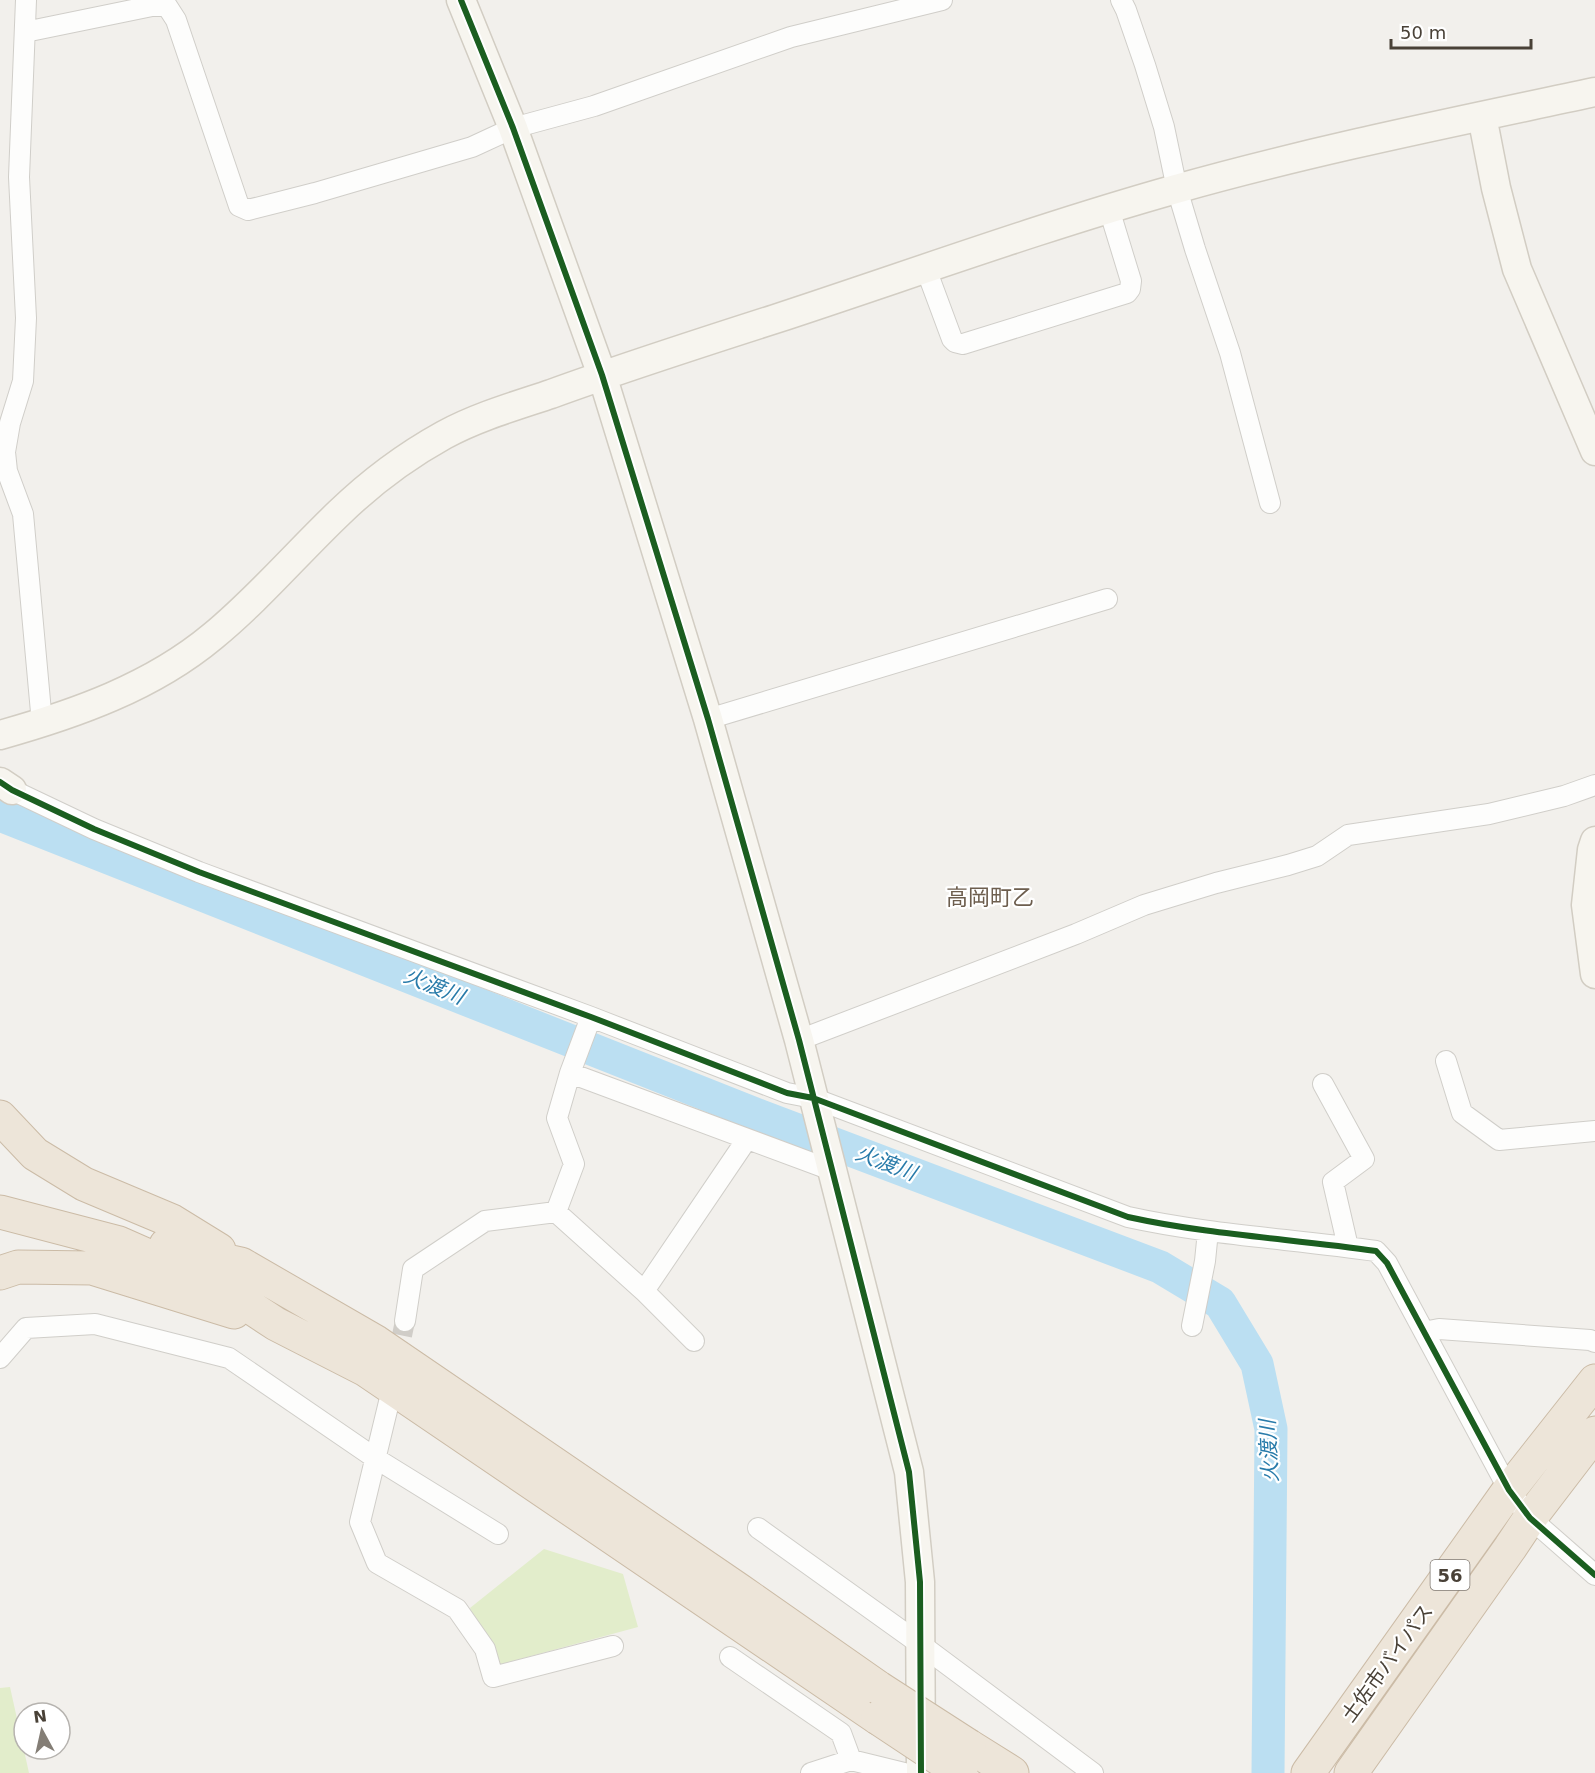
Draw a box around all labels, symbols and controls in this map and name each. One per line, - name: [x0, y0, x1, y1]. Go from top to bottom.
- scale bar: [1391, 12, 1530, 50]
- text: 50 m: [1400, 22, 1446, 43]
- district label: 高岡町乙: [946, 885, 1034, 910]
- water label: 火渡川: [400, 963, 470, 1010]
- water label: 火渡川: [852, 1141, 922, 1186]
- water label: 火渡川: [1255, 1417, 1283, 1483]
- road number: 56: [1430, 1560, 1470, 1590]
- street label: 土佐市バイパス: [1336, 1599, 1438, 1727]
- north arrow: [12, 1701, 72, 1761]
- text: N: [32, 1706, 48, 1727]

